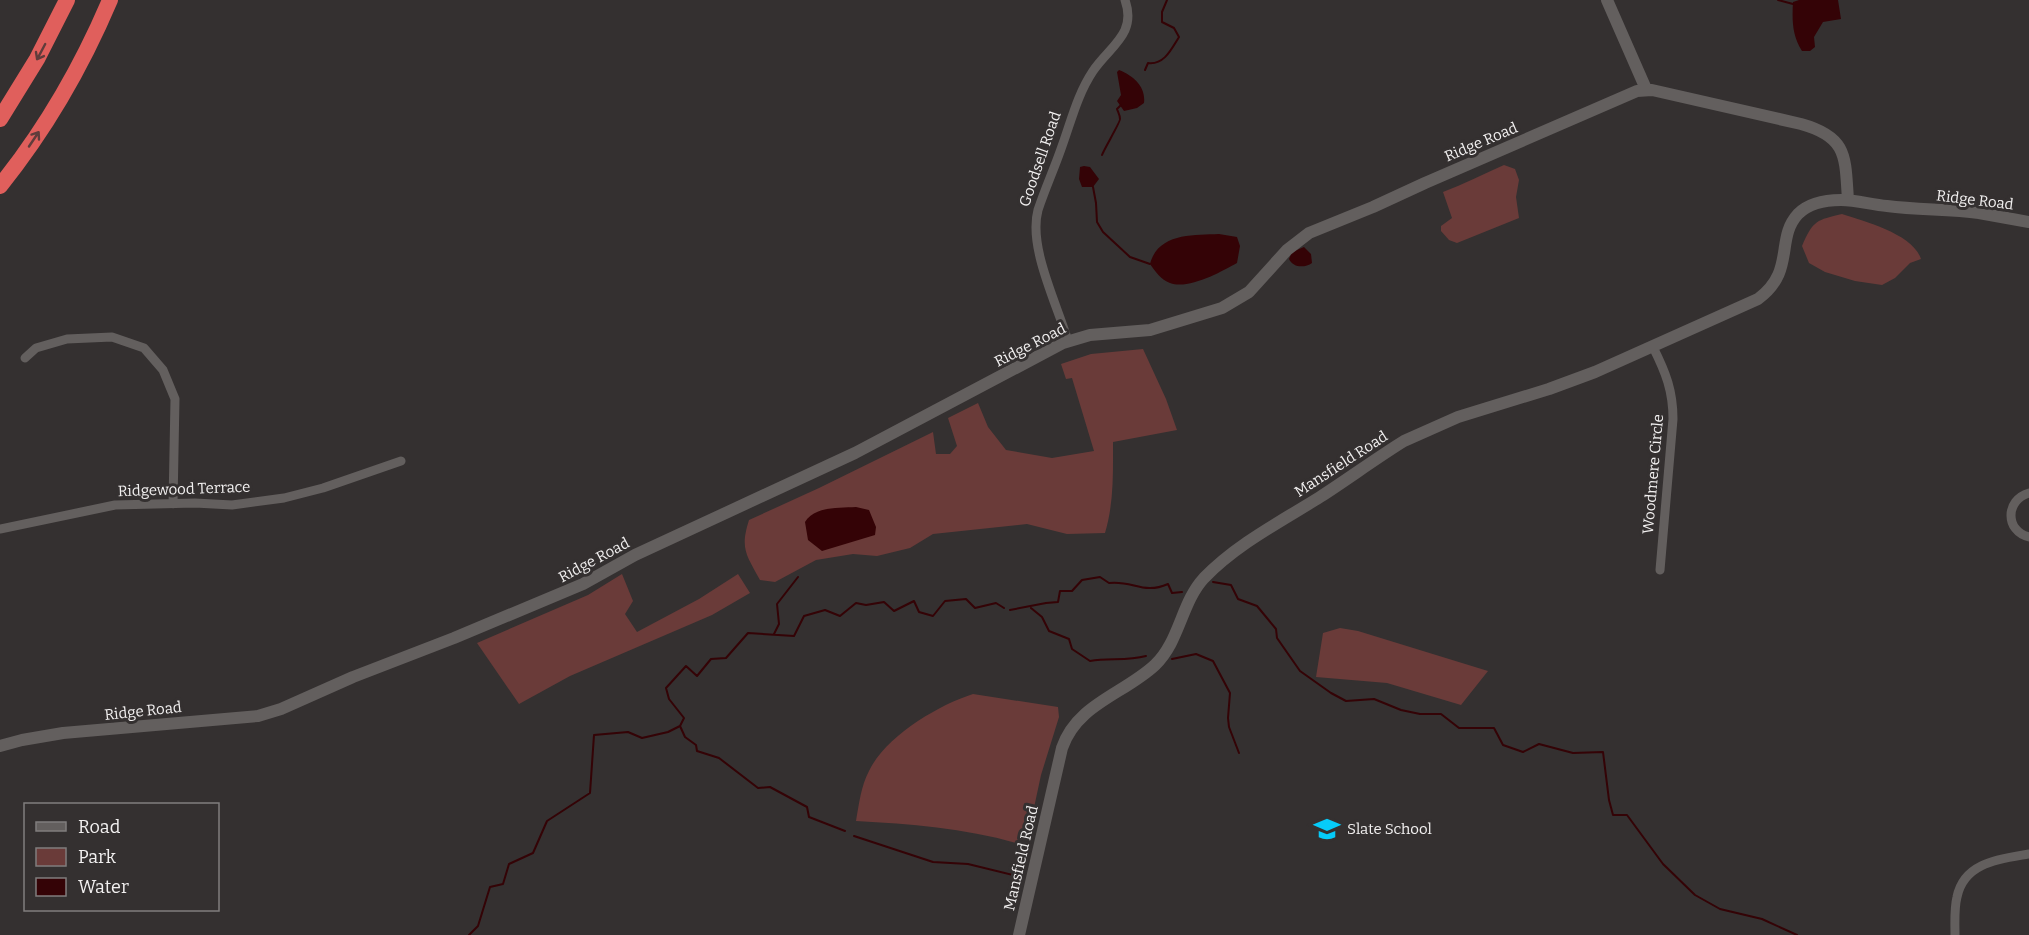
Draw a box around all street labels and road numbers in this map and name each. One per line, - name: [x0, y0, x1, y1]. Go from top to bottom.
- street label: Goodsell Road: [1015, 109, 1065, 209]
- street label: Ridge Road: [1442, 118, 1520, 165]
- street label: Ridge Road: [1935, 186, 2015, 214]
- street label: Ridge Road: [991, 319, 1069, 371]
- street label: Woodmere Circle: [1639, 413, 1667, 535]
- street label: Mansfield Road: [1291, 427, 1391, 501]
- street label: Ridgewood Terrace: [117, 478, 251, 500]
- street label: Ridge Road: [555, 534, 633, 586]
- street label: Ridge Road: [103, 698, 183, 724]
- street label: Mansfield Road: [1000, 803, 1042, 912]

